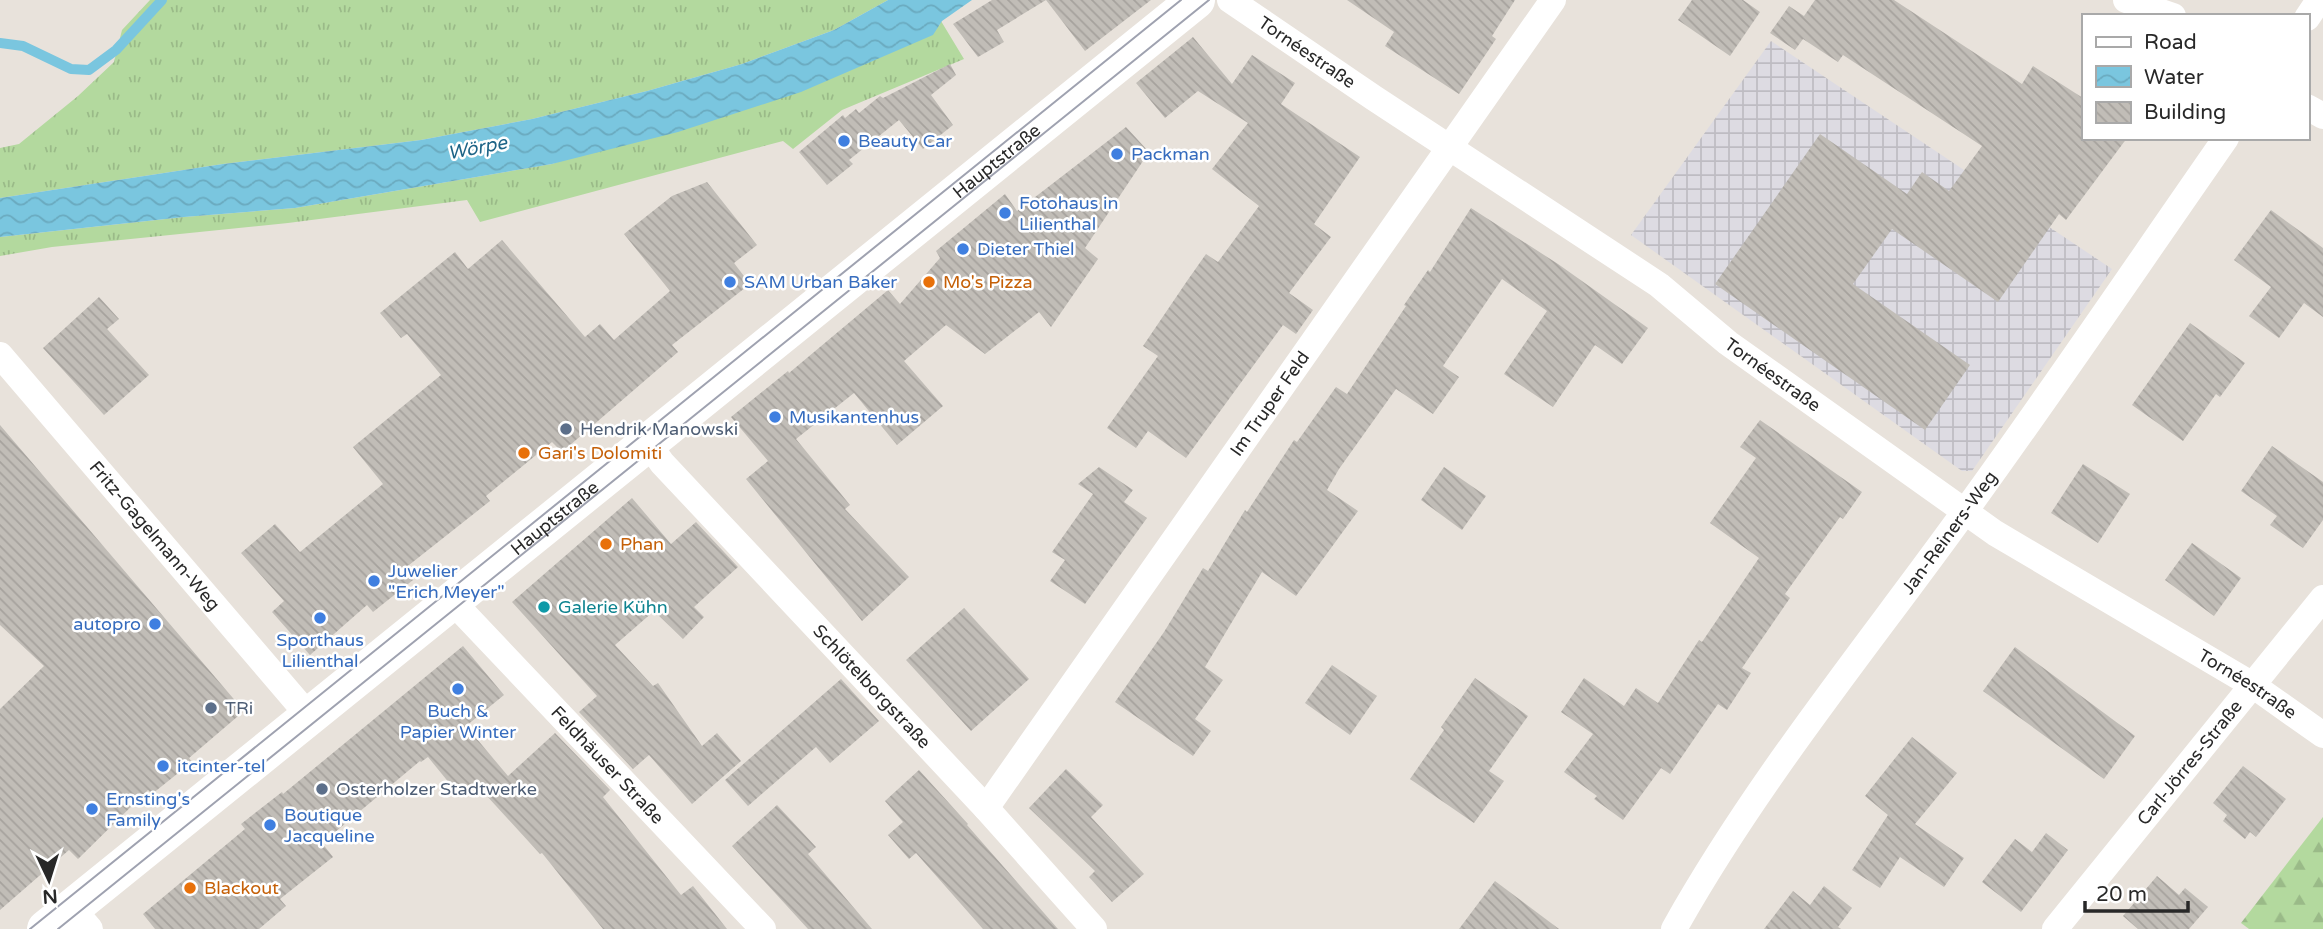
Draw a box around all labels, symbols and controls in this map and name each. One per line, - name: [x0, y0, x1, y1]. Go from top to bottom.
- street label: Tornéestraße: [1254, 12, 1360, 93]
- legend: [2082, 14, 2309, 140]
- text: Road: [2144, 30, 2197, 55]
- text: Water: [2144, 65, 2204, 90]
- text: Building: [2144, 100, 2226, 125]
- street label: Hauptstraße: [948, 119, 1045, 203]
- place label: Beauty Car: [858, 130, 952, 152]
- water label: Wörpe: [446, 131, 510, 164]
- marker: Beauty Car: [836, 133, 852, 149]
- place label: Packman: [1131, 143, 1210, 165]
- marker: Packman: [1109, 146, 1125, 162]
- place label: Fotohaus in Lilienthal: [1019, 192, 1119, 235]
- marker: Fotohaus in Lilienthal: [997, 205, 1013, 221]
- place label: Dieter Thiel: [977, 238, 1075, 260]
- marker: Dieter Thiel: [955, 241, 971, 257]
- place label: SAM Urban Baker: [744, 271, 897, 293]
- place label: Mo's Pizza: [943, 271, 1033, 293]
- marker: SAM Urban Baker: [722, 274, 738, 290]
- marker: Mo's Pizza: [921, 274, 937, 290]
- street label: Tornéestraße: [1720, 333, 1825, 416]
- street label: Im Truper Feld: [1225, 347, 1314, 460]
- place label: Musikantenhus: [789, 406, 919, 428]
- marker: Musikantenhus: [767, 409, 783, 425]
- place label: Hendrik Manowski: [580, 418, 738, 440]
- marker: Hendrik Manowski: [558, 421, 574, 437]
- place label: Gari's Dolomiti: [538, 442, 662, 464]
- marker: Gari's Dolomiti: [516, 445, 532, 461]
- street label: Fritz-Gagelmann-Weg: [85, 457, 225, 615]
- street label: Jan-Reiners-Weg: [1897, 467, 2002, 598]
- street label: Hauptstraße: [506, 476, 603, 560]
- place label: Phan: [620, 533, 664, 555]
- marker: Phan: [598, 536, 614, 552]
- place label: Juwelier "Erich Meyer": [388, 560, 505, 603]
- marker: Juwelier "Erich Meyer": [366, 573, 382, 589]
- place label: Galerie Kühn: [558, 596, 668, 618]
- marker: Galerie Kühn: [536, 599, 552, 615]
- marker: Sporthaus Lilienthal: [312, 610, 328, 626]
- place label: autopro: [73, 613, 141, 635]
- marker: autopro: [147, 616, 163, 632]
- street label: Schlötelborgstraße: [808, 620, 935, 753]
- place label: Sporthaus Lilienthal: [276, 629, 364, 672]
- street label: Tornéestraße: [2194, 644, 2301, 724]
- marker: Buch & Papier Winter: [450, 681, 466, 697]
- street label: Carl-Jörres-Straße: [2132, 696, 2247, 830]
- place label: TRi: [225, 697, 253, 719]
- marker: TRi: [203, 700, 219, 716]
- place label: Buch & Papier Winter: [400, 700, 516, 743]
- street label: Feldhäuser Straße: [546, 701, 669, 829]
- place label: itcinter-tel: [177, 755, 265, 777]
- marker: itcinter-tel: [155, 758, 171, 774]
- place label: Osterholzer Stadtwerke: [336, 778, 537, 800]
- marker: Osterholzer Stadtwerke: [314, 781, 330, 797]
- place label: Ernsting's Family: [106, 788, 190, 831]
- marker: Ernsting's Family: [84, 801, 100, 817]
- place label: Boutique Jacqueline: [284, 804, 375, 847]
- marker: Boutique Jacqueline: [262, 817, 278, 833]
- north arrow: [14, 845, 84, 915]
- scale bar: [2085, 870, 2188, 914]
- place label: Blackout: [204, 877, 279, 899]
- marker: Blackout: [182, 880, 198, 896]
- text: 20 m: [2096, 882, 2147, 907]
- text: N: [42, 884, 58, 907]

